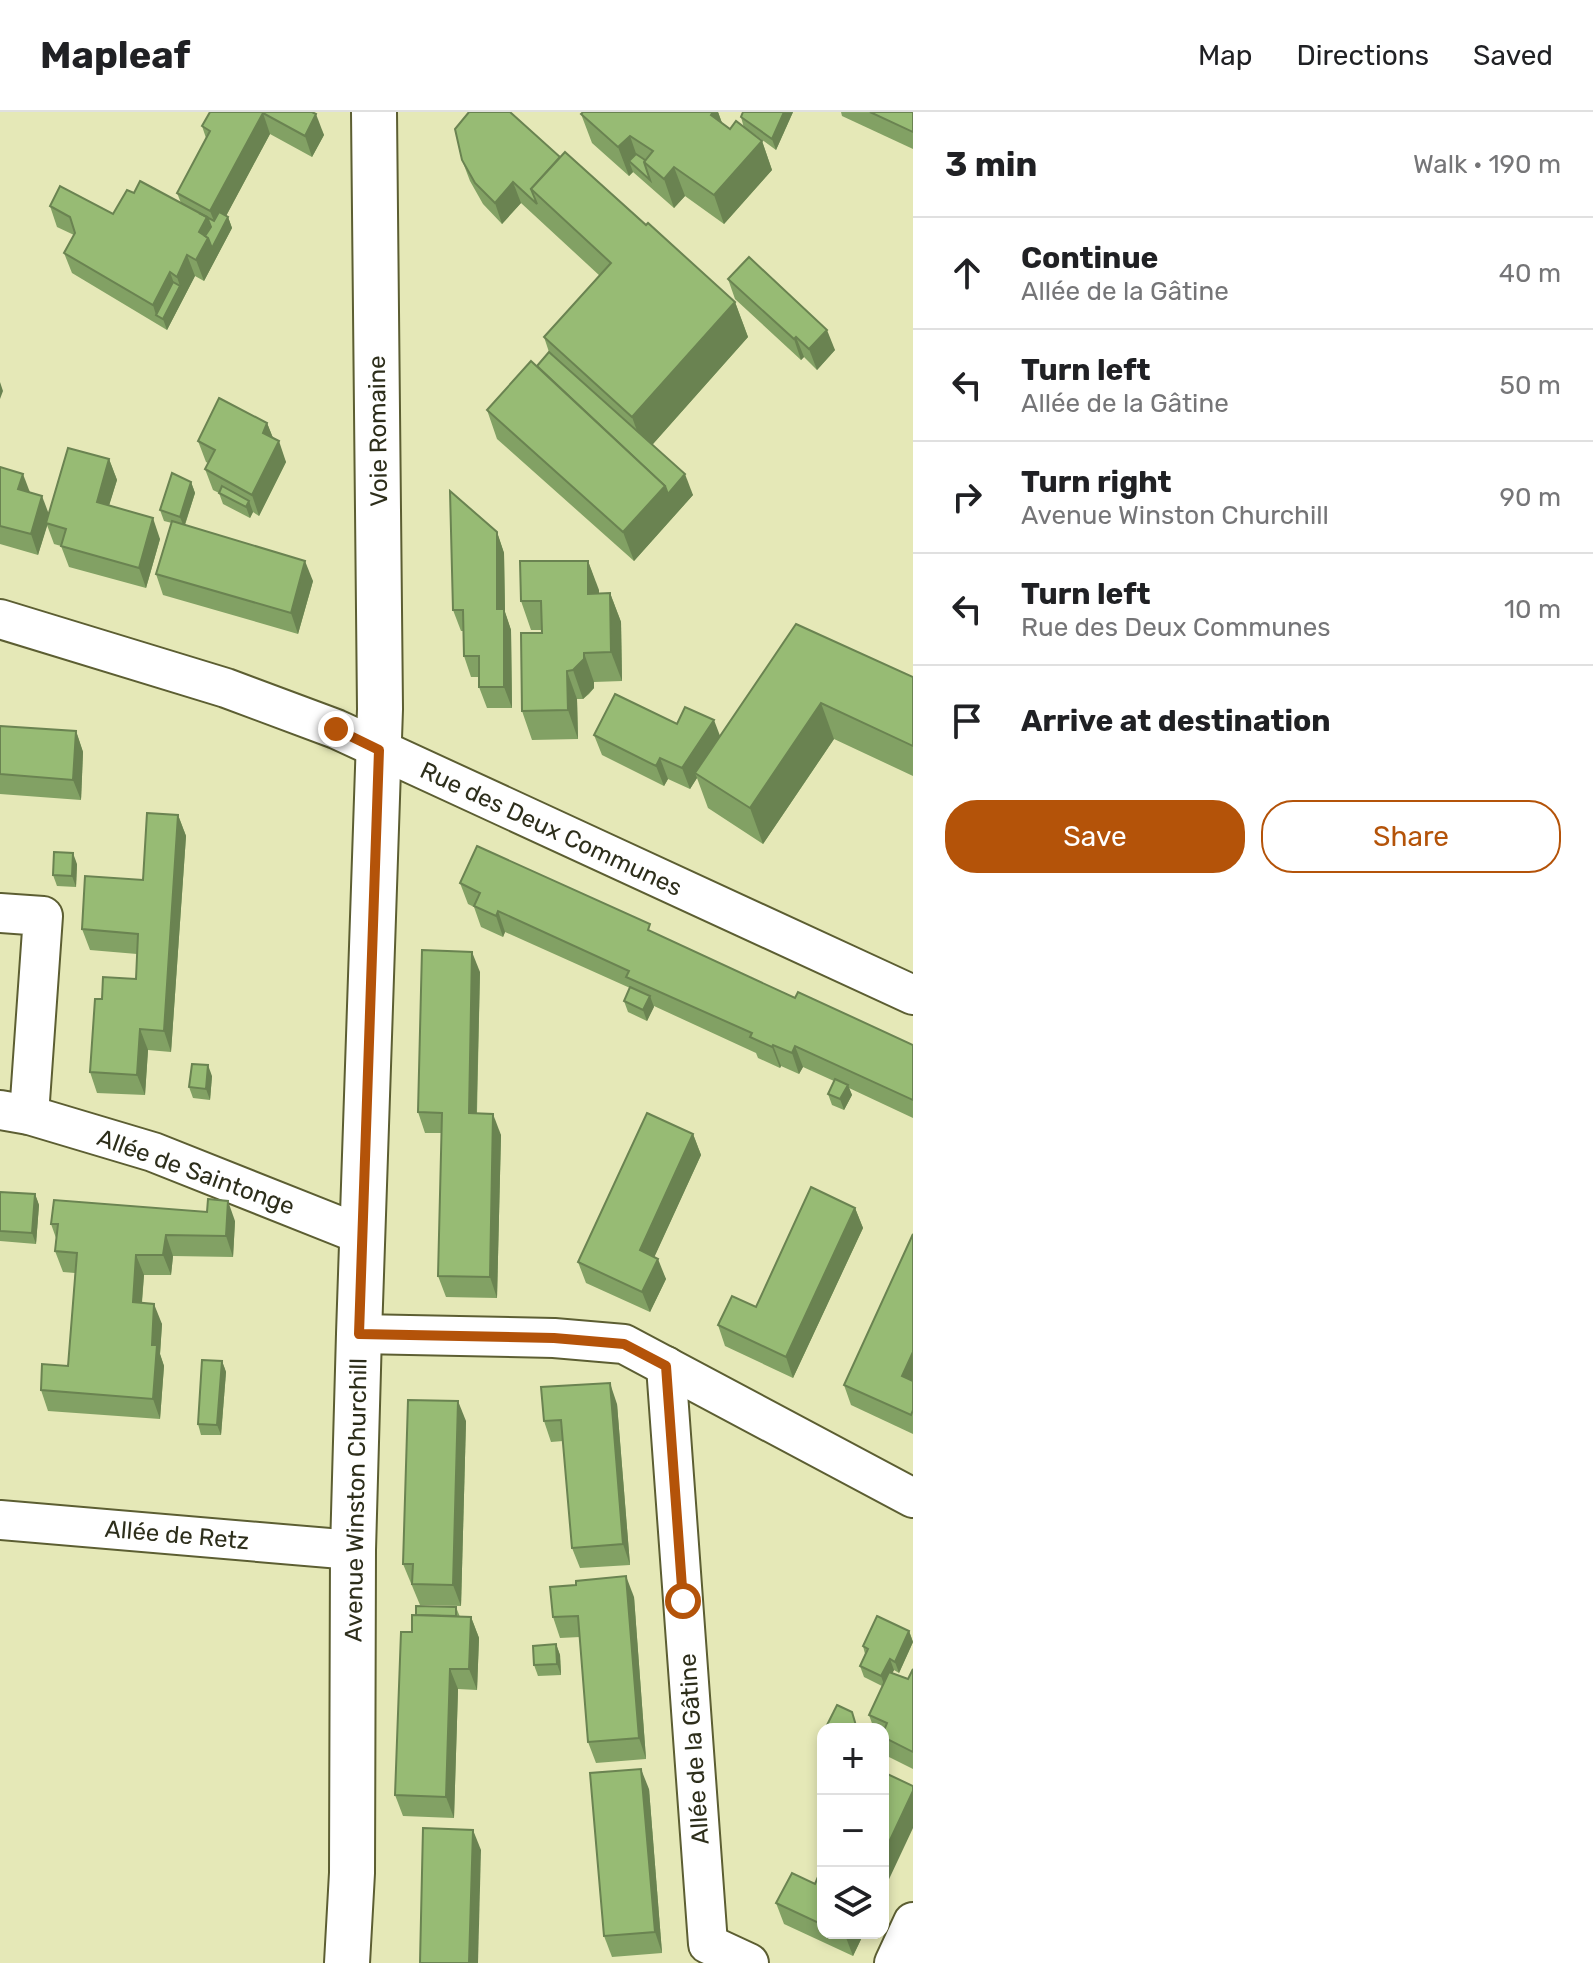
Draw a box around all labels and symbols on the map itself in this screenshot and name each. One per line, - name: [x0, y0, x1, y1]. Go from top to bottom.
- street label: Voie Romaine: [363, 355, 393, 507]
- route end: [318, 711, 354, 747]
- street label: Rue des Deux Communes: [416, 756, 686, 902]
- street label: Allée de Saintonge: [94, 1123, 298, 1221]
- street label: Avenue Winston Churchill: [340, 1358, 372, 1642]
- street label: Allée de Retz: [104, 1515, 250, 1555]
- route start: [665, 1583, 701, 1619]
- street label: Allée de la Gâtine: [673, 1652, 715, 1846]

